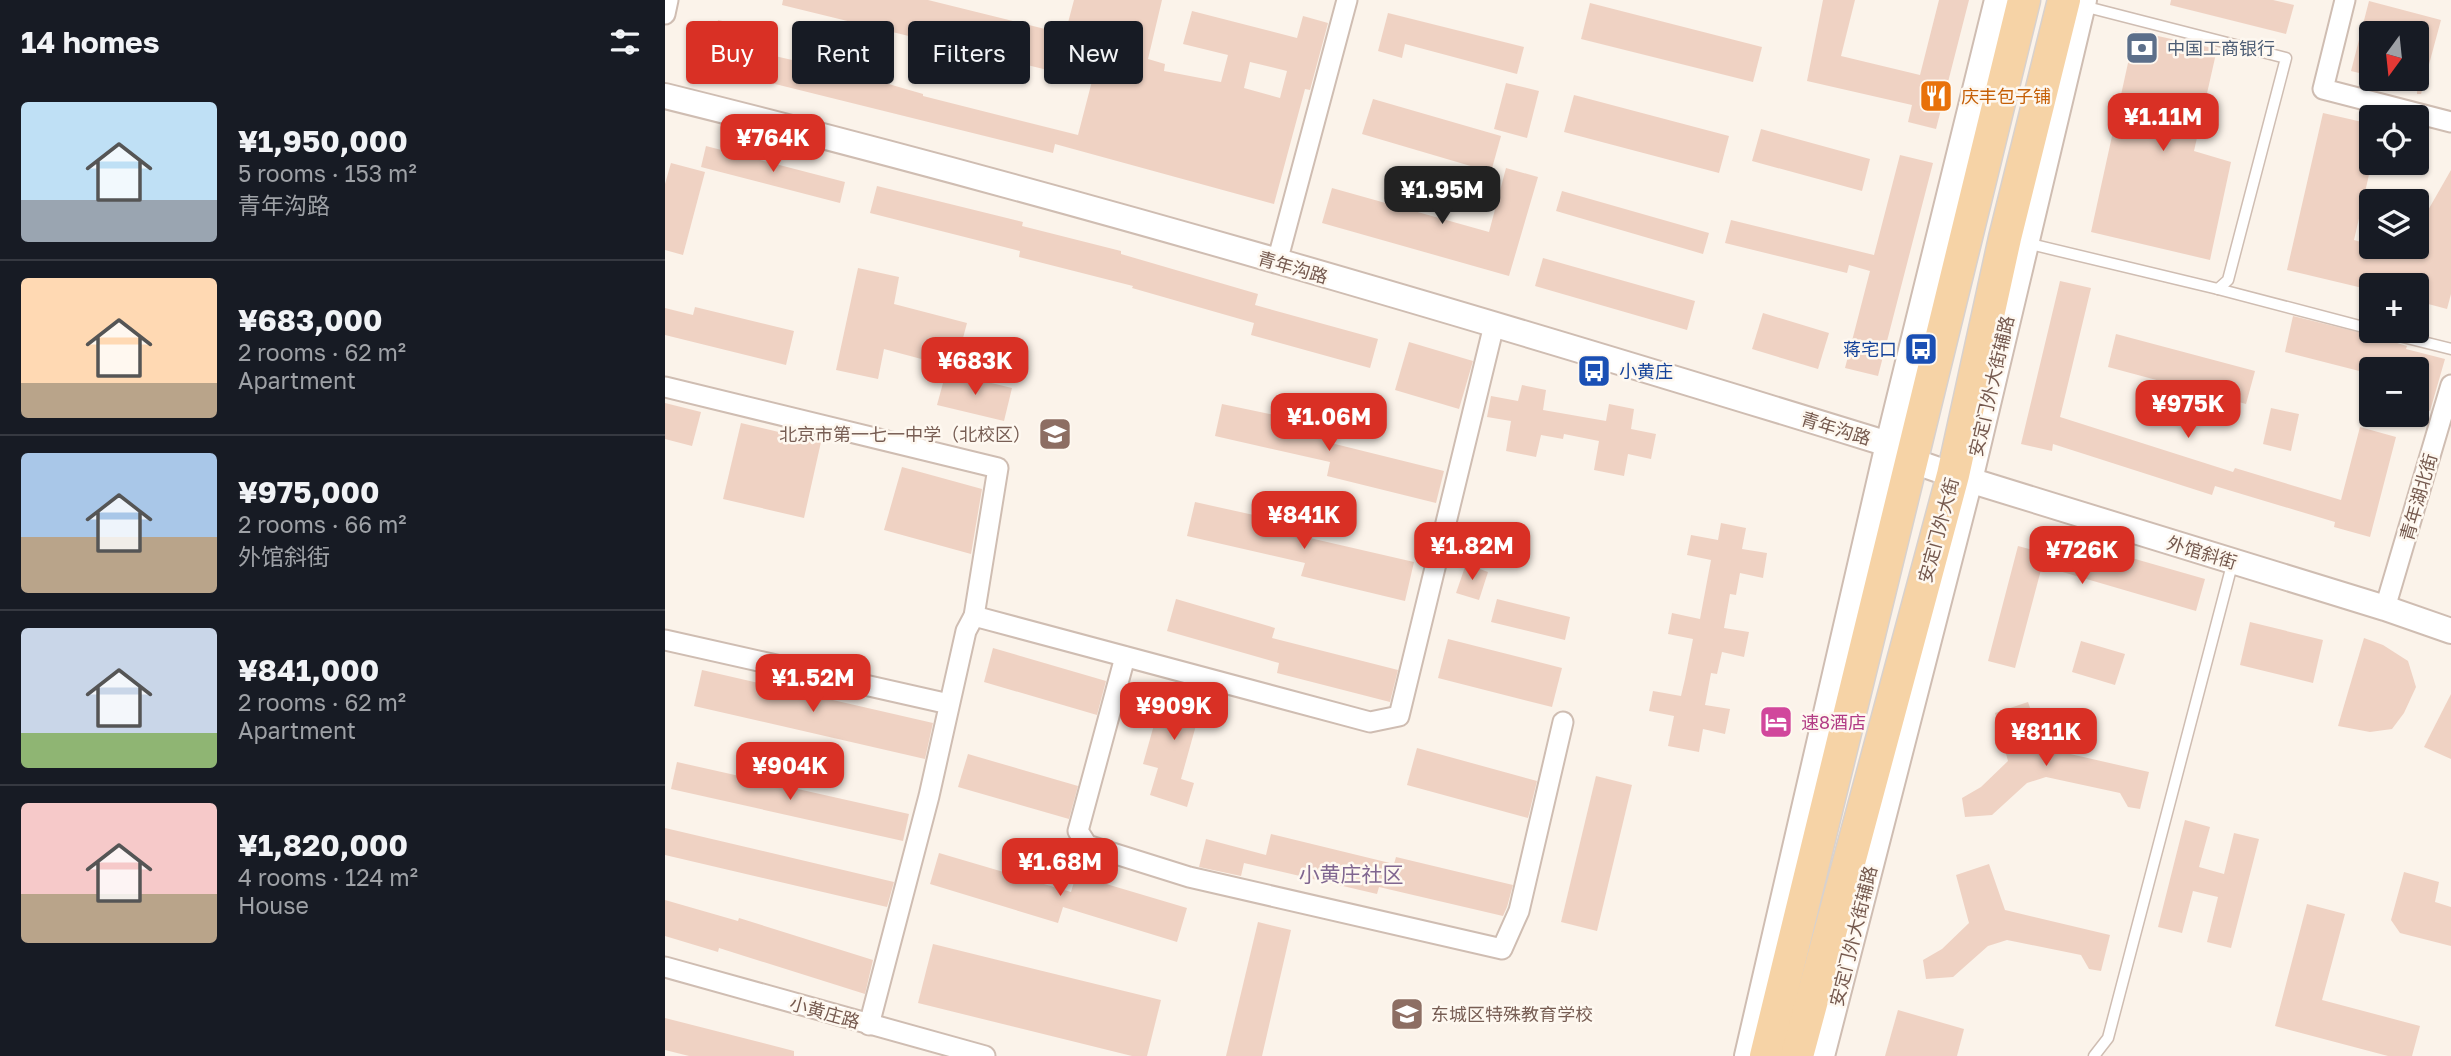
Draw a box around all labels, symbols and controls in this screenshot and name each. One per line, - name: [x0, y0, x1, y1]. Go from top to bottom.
- chip: Buy: [686, 21, 778, 84]
- chip: Rent: [792, 21, 894, 84]
- chip: Filters: [908, 21, 1030, 84]
- chip: New: [1044, 21, 1143, 84]
- north arrow: [2359, 21, 2429, 91]
- map controls: [2359, 21, 2429, 427]
- icon: filters: [606, 23, 644, 61]
- text: 14 homes: [21, 24, 160, 60]
- bank icon: 中国工商银行: [2123, 29, 2161, 67]
- place label: 中国工商银行: [2167, 37, 2275, 59]
- restaurant icon: 庆丰包子铺: [1917, 77, 1955, 115]
- place label: 庆丰包子铺: [1961, 85, 2051, 107]
- pin: ¥1.11M: [2106, 94, 2220, 153]
- text: ¥1.11M: [2124, 102, 2202, 130]
- button: locate: [2359, 105, 2429, 175]
- pin: ¥764K: [724, 114, 822, 174]
- text: ¥1,950,000: [238, 123, 408, 159]
- text: ¥764K: [736, 123, 810, 151]
- icon: home: [77, 130, 161, 214]
- text: 5 rooms · 153 m²: [238, 159, 417, 187]
- pin: ¥1.95M: [1385, 166, 1499, 226]
- text: ¥1.95M: [1400, 175, 1484, 203]
- button: layers: [2359, 189, 2429, 259]
- text: 青年沟路: [238, 191, 330, 219]
- street label: 青年沟路: [1255, 247, 1331, 287]
- button: +: [2359, 273, 2429, 343]
- text: ¥683,000: [238, 302, 382, 338]
- icon: home: [77, 306, 161, 390]
- street label: 安定门外大街辅路: [1964, 313, 2018, 459]
- bus stop icon: 蒋宅口: [1902, 330, 1940, 368]
- text: 2 rooms · 62 m²: [238, 338, 406, 366]
- pin: ¥683K: [926, 338, 1024, 397]
- place label: 蒋宅口: [1843, 338, 1897, 360]
- text: ¥683K: [937, 346, 1013, 374]
- bus stop icon: 小黄庄: [1575, 352, 1613, 390]
- button: −: [2359, 357, 2429, 427]
- place label: 小黄庄: [1619, 360, 1673, 382]
- text: Apartment: [238, 366, 356, 394]
- pin: ¥975K: [2139, 380, 2237, 440]
- text: ¥975K: [2151, 389, 2225, 417]
- pin: ¥1.06M: [1272, 393, 1386, 453]
- text: ¥1.06M: [1287, 402, 1371, 430]
- street label: 青年沟路: [1798, 407, 1874, 449]
- school or university icon: 北京市第一七一中学（北校区）: [1036, 415, 1074, 453]
- place label: 北京市第一七一中学（北校区）: [779, 423, 1031, 445]
- street label: 青年湖北街: [2395, 451, 2441, 543]
- text: ¥975,000: [238, 474, 380, 510]
- street label: 安定门外大街: [1913, 475, 1963, 585]
- icon: home: [77, 481, 161, 565]
- pin: ¥841K: [1255, 491, 1353, 551]
- text: ¥841K: [1268, 500, 1340, 528]
- text: 2 rooms · 66 m²: [238, 510, 407, 538]
- pin: ¥1.82M: [1415, 522, 1529, 582]
- pin: ¥726K: [2033, 526, 2131, 586]
- text: ¥1.82M: [1430, 531, 1514, 559]
- street label: 外馆斜街: [2164, 531, 2240, 573]
- text: ¥726K: [2045, 535, 2119, 563]
- text: 外馆斜街: [238, 542, 330, 570]
- text: ¥841,000: [238, 652, 379, 688]
- pin: ¥1.52M: [756, 654, 870, 714]
- icon: home: [77, 656, 161, 740]
- text: ¥1.52M: [772, 663, 854, 691]
- pin: ¥909K: [1125, 682, 1223, 742]
- text: 2 rooms · 62 m²: [238, 688, 406, 716]
- text: ¥909K: [1136, 691, 1212, 719]
- hotel icon: 速8酒店: [1757, 703, 1795, 741]
- pin: ¥811K: [1997, 708, 2095, 768]
- place label: 速8酒店: [1801, 711, 1866, 733]
- text: Apartment: [238, 716, 356, 744]
- text: ¥811K: [2011, 717, 2081, 745]
- pin: ¥904K: [741, 742, 839, 802]
- text: ¥904K: [752, 751, 828, 779]
- text: ¥1,820,000: [238, 827, 408, 863]
- icon: home: [77, 831, 161, 915]
- pin: ¥1.68M: [1003, 838, 1117, 898]
- text: ¥1.68M: [1018, 847, 1102, 875]
- district label: 小黄庄社区: [1299, 861, 1404, 887]
- text: 4 rooms · 124 m²: [238, 863, 418, 891]
- street label: 安定门外大街辅路: [1825, 863, 1881, 1009]
- text: House: [238, 891, 309, 919]
- street label: 小黄庄路: [787, 992, 863, 1032]
- school or university icon: 东城区特殊教育学校: [1388, 995, 1426, 1033]
- place label: 东城区特殊教育学校: [1431, 1003, 1593, 1025]

